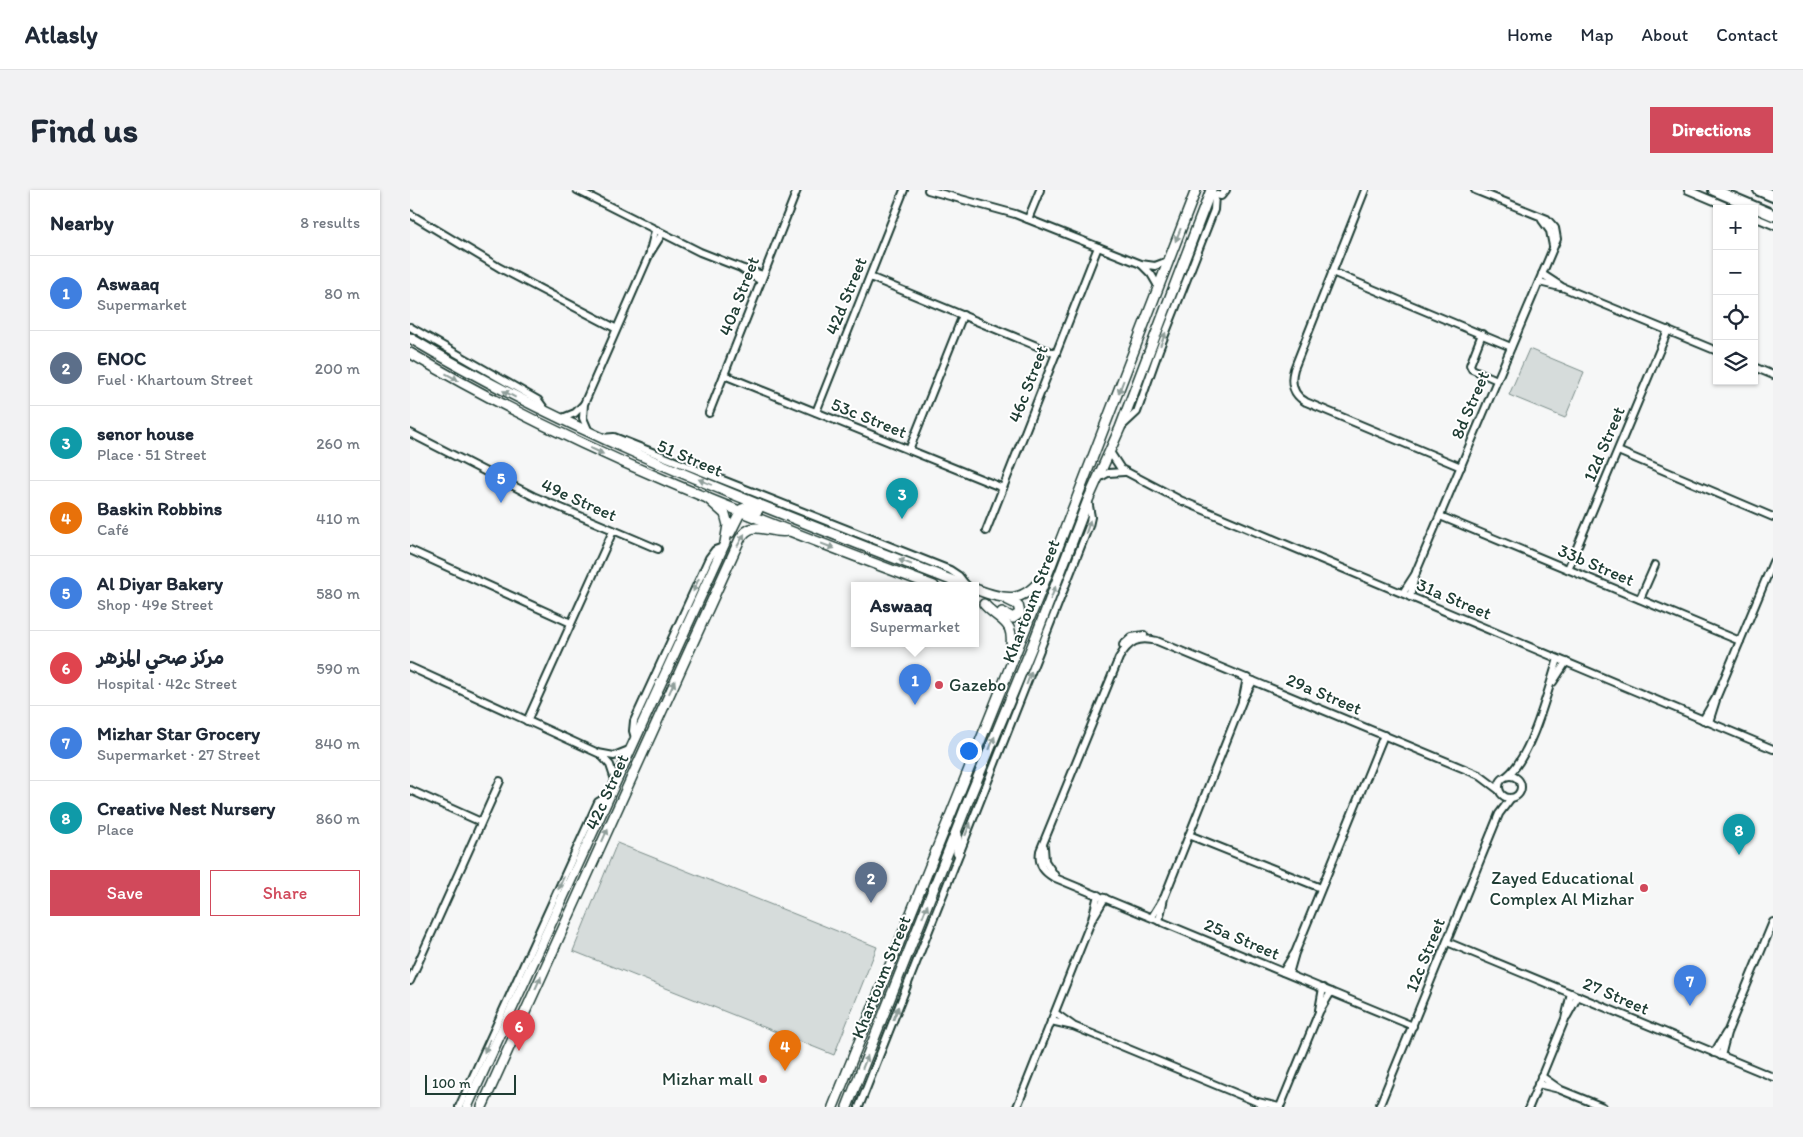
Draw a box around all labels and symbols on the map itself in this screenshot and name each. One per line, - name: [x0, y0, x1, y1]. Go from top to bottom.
- one-way arrow: [1174, 228, 1182, 242]
- street label: 40a Street: [714, 253, 764, 339]
- street label: 42d Street: [820, 254, 872, 338]
- one-way arrow: [1159, 331, 1167, 346]
- street label: 46c Street: [1003, 342, 1053, 426]
- street label: 8d Street: [1446, 367, 1494, 442]
- one-way arrow: [445, 373, 460, 381]
- one-way arrow: [1117, 380, 1124, 395]
- one-way arrow: [502, 390, 516, 398]
- street label: 53c Street: [828, 393, 910, 443]
- street label: 12d Street: [1578, 403, 1630, 485]
- street label: 51 Street: [654, 434, 726, 482]
- one-way arrow: [590, 447, 604, 455]
- pin: 5: [485, 462, 517, 503]
- street label: 49e Street: [538, 474, 620, 527]
- one-way arrow: [698, 478, 712, 486]
- pin: 3: [886, 478, 918, 519]
- one-way arrow: [1085, 519, 1093, 534]
- one-way arrow: [737, 532, 745, 547]
- street label: Khartoum Street: [997, 536, 1065, 666]
- street label: 33b Street: [1554, 539, 1638, 591]
- one-way arrow: [821, 542, 836, 550]
- one-way arrow: [897, 558, 912, 566]
- street label: 31a Street: [1413, 573, 1495, 625]
- one-way arrow: [692, 578, 700, 592]
- one-way arrow: [1049, 586, 1057, 600]
- pin: 1: [899, 664, 931, 705]
- street label: 29a Street: [1283, 668, 1365, 720]
- one-way arrow: [1025, 671, 1033, 685]
- place label: Gazebo: [949, 674, 1006, 696]
- marker: Gazebo: [933, 679, 945, 691]
- one-way arrow: [668, 680, 676, 694]
- one-way arrow: [988, 736, 996, 751]
- your location: [956, 738, 982, 764]
- street label: 42c Street: [581, 750, 634, 833]
- pin: 8: [1723, 814, 1755, 855]
- one-way arrow: [964, 822, 972, 836]
- one-way arrow: [601, 828, 609, 842]
- pin: 2: [855, 862, 887, 903]
- place label: Zayed Educational Complex Al Mizhar: [1489, 867, 1634, 910]
- one-way arrow: [557, 876, 565, 890]
- marker: Zayed Educational Complex Al Mizhar: [1638, 882, 1650, 894]
- one-way arrow: [921, 903, 929, 918]
- street label: Khartoum Street: [846, 912, 916, 1042]
- street label: 25a Street: [1201, 913, 1283, 965]
- street label: 12c Street: [1400, 914, 1450, 995]
- pin: 7: [1674, 965, 1706, 1006]
- street label: 27 Street: [1579, 972, 1653, 1020]
- one-way arrow: [535, 976, 543, 990]
- one-way arrow: [892, 1006, 900, 1020]
- pin: 6: [503, 1010, 535, 1051]
- pin: 4: [769, 1030, 801, 1071]
- one-way arrow: [482, 1039, 491, 1054]
- one-way arrow: [861, 1054, 869, 1069]
- place label: Mizhar mall: [662, 1068, 753, 1090]
- scale bar: [425, 1072, 516, 1095]
- marker: Mizhar mall: [757, 1073, 769, 1085]

